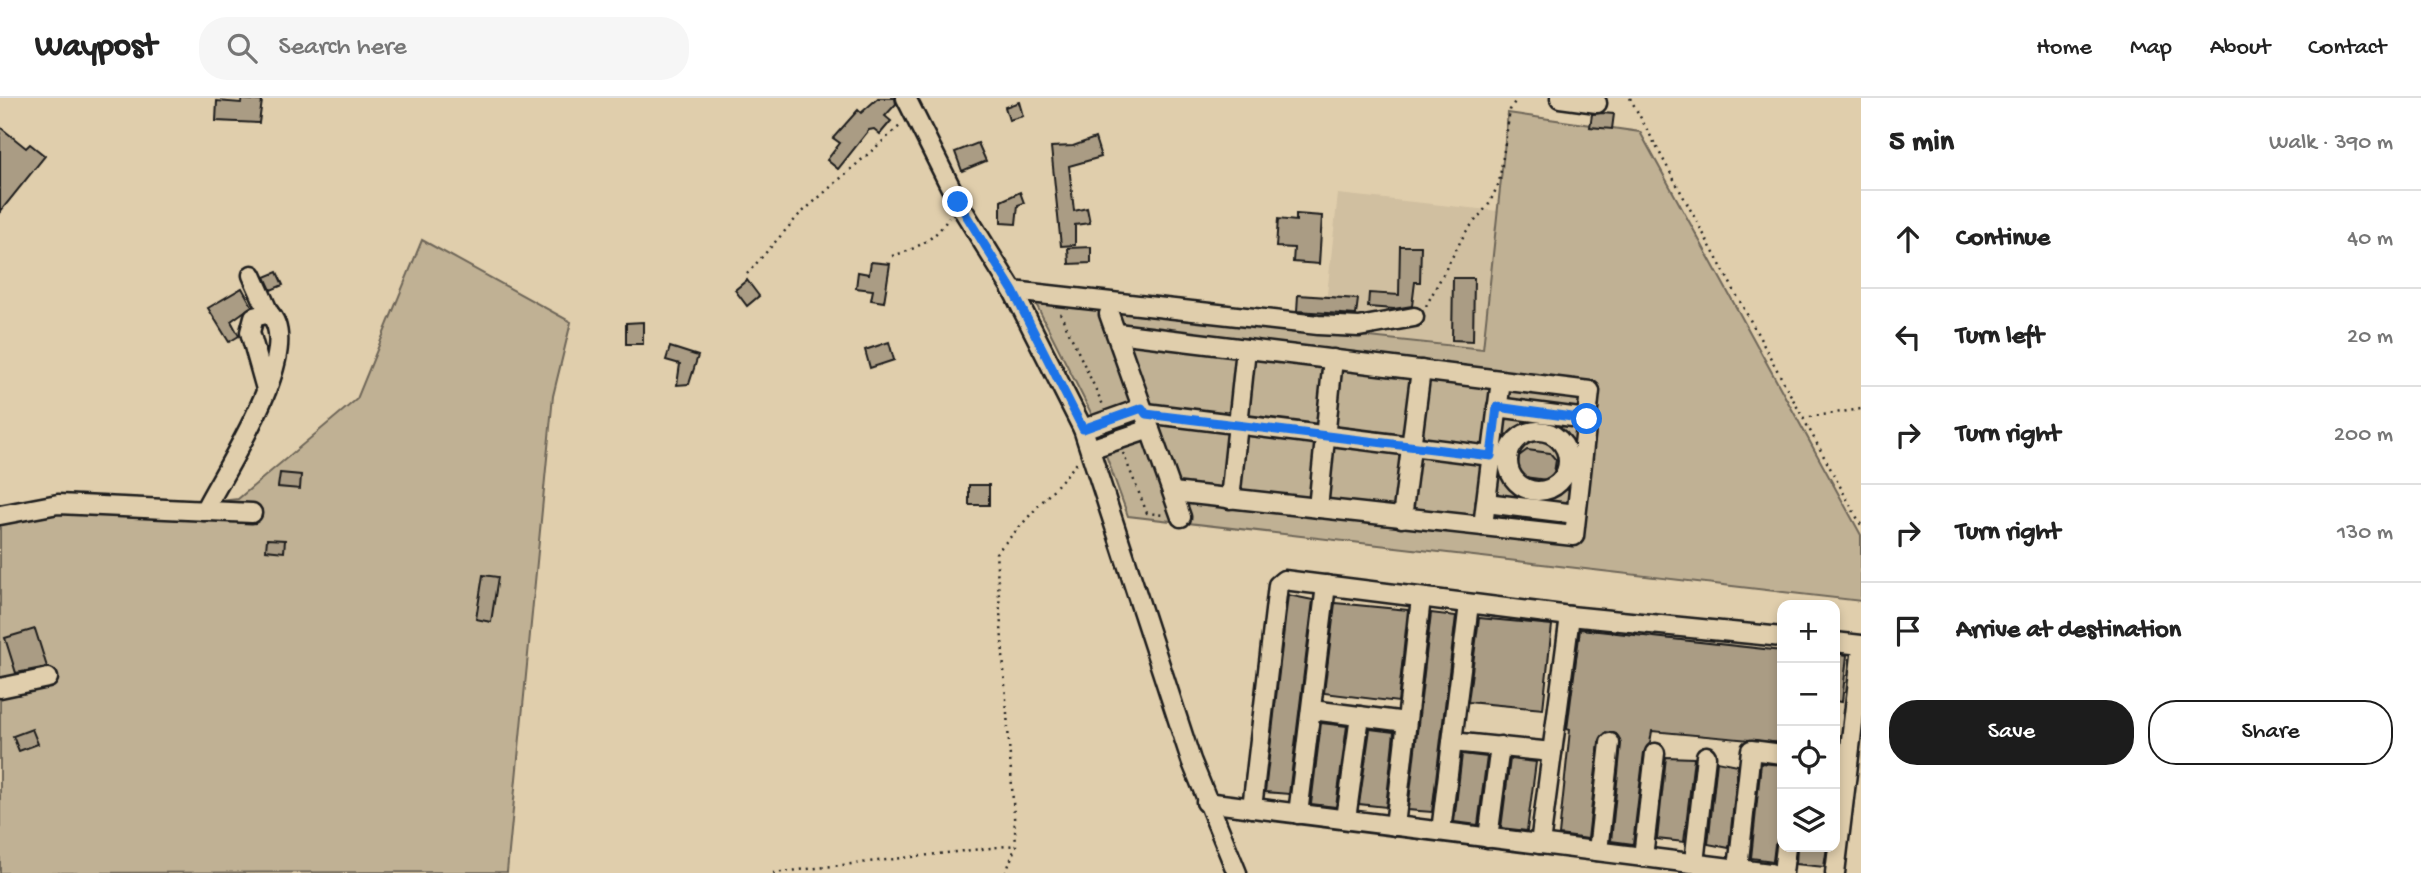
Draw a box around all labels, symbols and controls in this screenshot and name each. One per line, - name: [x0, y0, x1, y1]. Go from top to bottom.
- search box: [199, 17, 689, 80]
- text: Waypost: [35, 29, 157, 67]
- icon: search: [223, 29, 261, 67]
- text: Search here: [279, 33, 407, 64]
- text: Home: [2036, 34, 2092, 63]
- text: Map: [2130, 34, 2172, 63]
- text: About: [2210, 34, 2270, 63]
- text: Contact: [2308, 34, 2386, 63]
- text: 5 min: [1889, 126, 1954, 161]
- text: Walk · 390 m: [2269, 130, 2393, 157]
- route end: [942, 186, 973, 217]
- icon: ahead: [1889, 220, 1927, 258]
- text: Continue: [1956, 224, 2050, 255]
- text: 40 m: [2347, 226, 2393, 253]
- icon: left: [1889, 318, 1927, 356]
- text: Turn left: [1956, 322, 2044, 353]
- text: 20 m: [2347, 324, 2393, 351]
- route start: [1571, 403, 1602, 434]
- icon: right: [1889, 416, 1927, 454]
- text: Turn right: [1956, 420, 2060, 451]
- text: 200 m: [2334, 422, 2393, 449]
- icon: right: [1889, 514, 1927, 552]
- text: Turn right: [1956, 518, 2060, 549]
- text: 130 m: [2337, 520, 2393, 547]
- map controls: [1777, 600, 1840, 852]
- button: +: [1777, 600, 1840, 663]
- icon: arrive: [1889, 612, 1927, 650]
- text: Arrive at destination: [1956, 616, 2181, 647]
- button: −: [1777, 663, 1840, 726]
- button: Save: [1889, 700, 2134, 765]
- button: Share: [2148, 700, 2393, 765]
- button: locate: [1777, 726, 1840, 789]
- button: layers: [1777, 789, 1840, 852]

